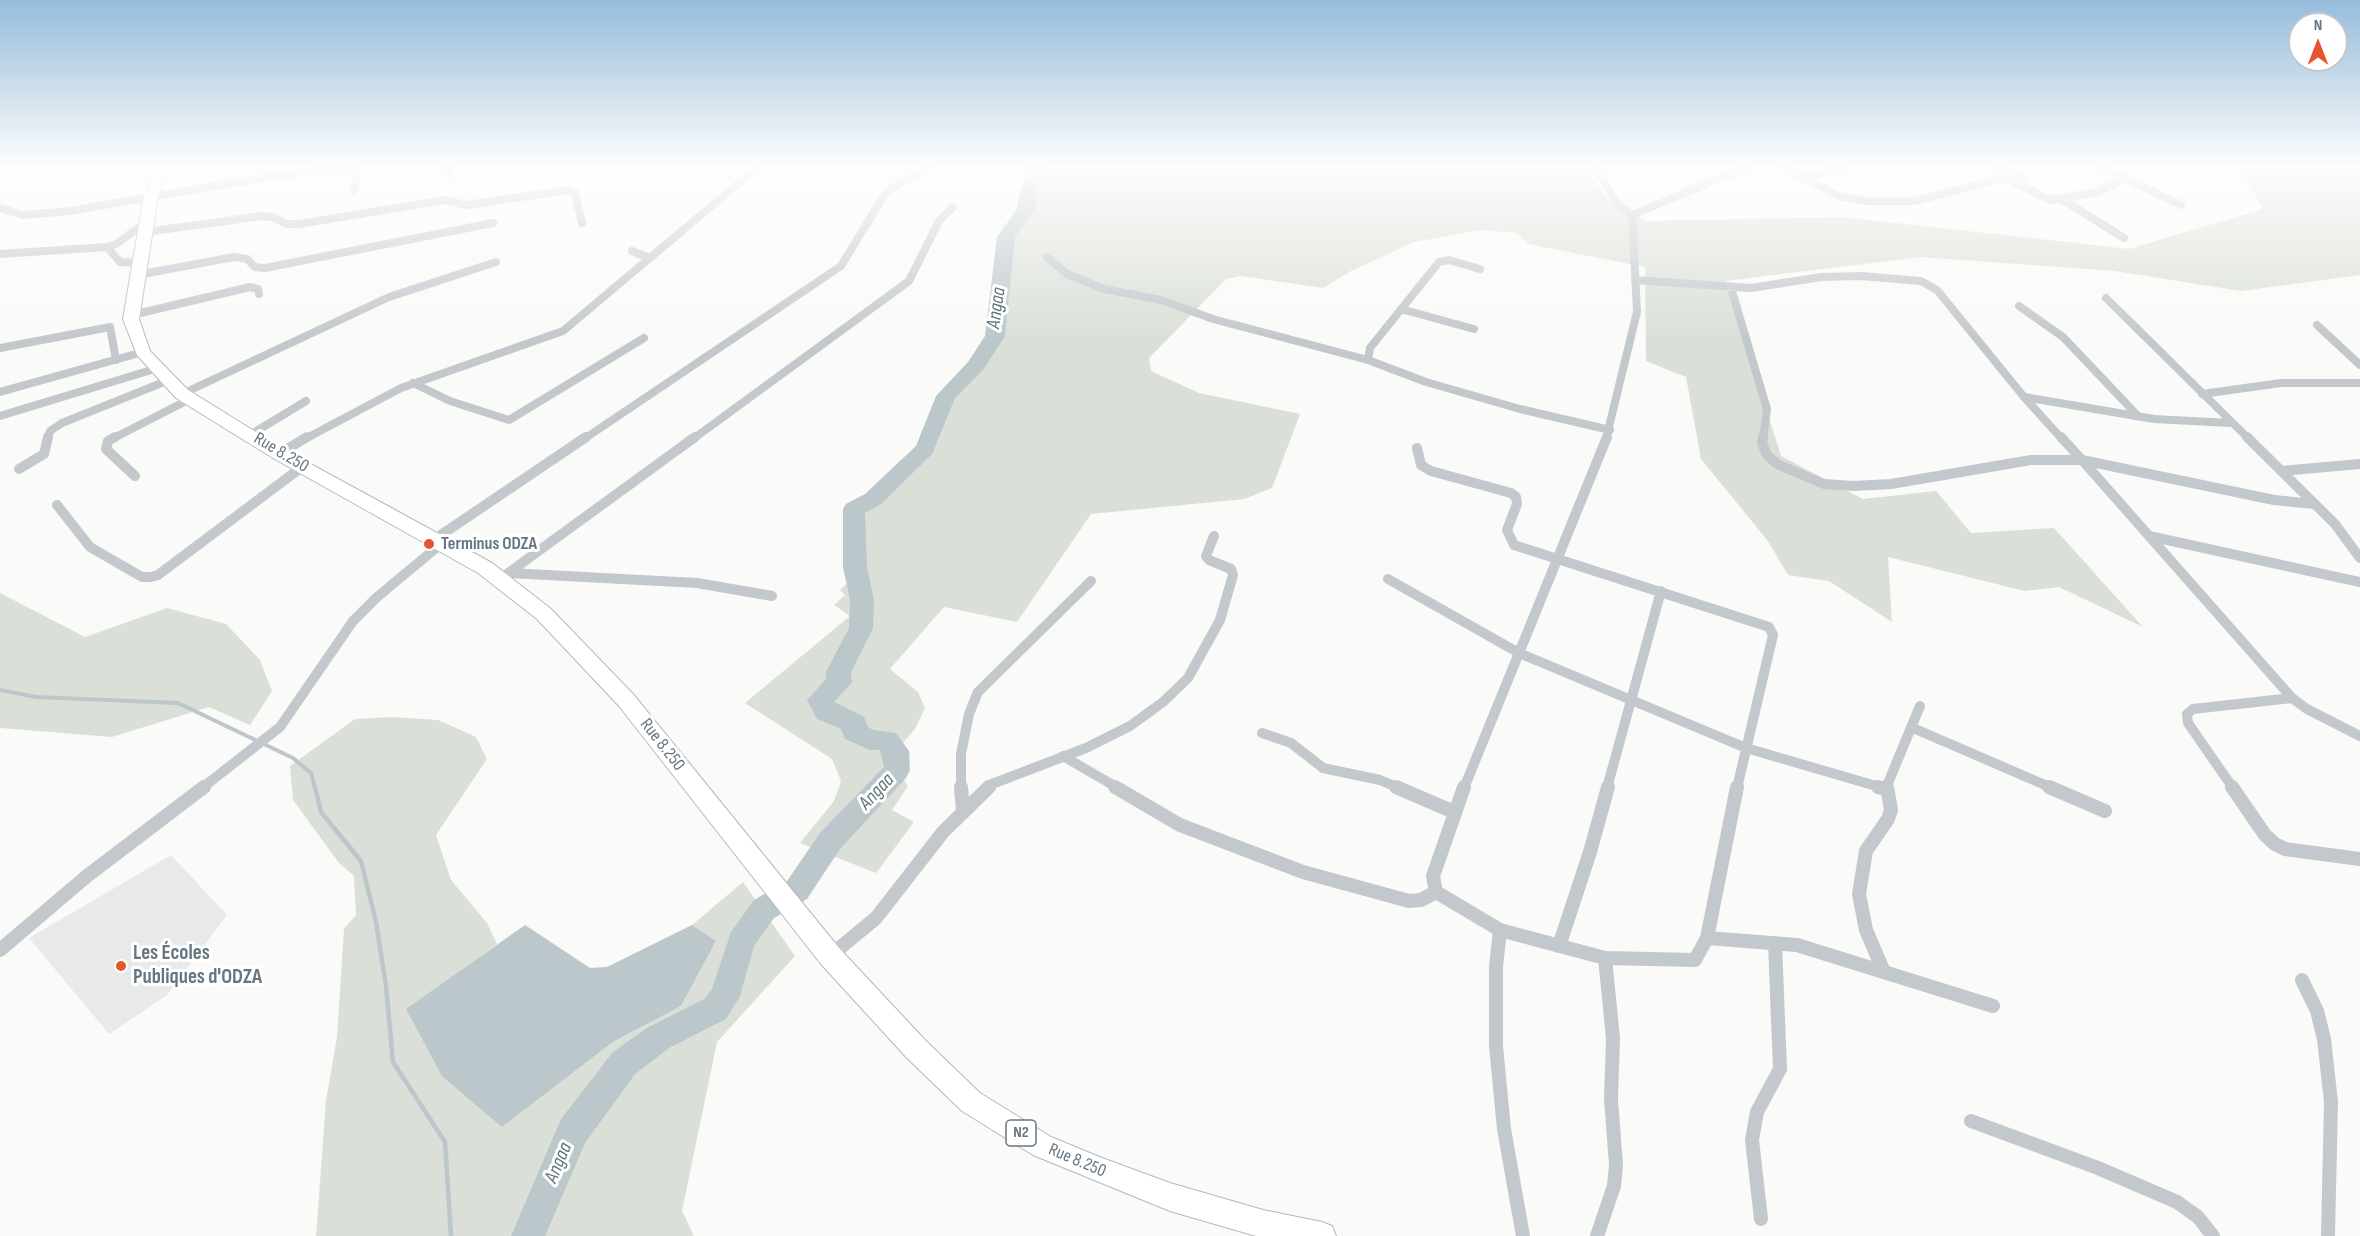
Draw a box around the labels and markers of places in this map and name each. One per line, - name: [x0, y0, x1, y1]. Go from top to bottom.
- place label: Terminus ODZA: [441, 533, 537, 555]
- marker: Terminus ODZA: [422, 537, 436, 551]
- place label: Les Écoles Publiques d'ODZA: [133, 941, 262, 991]
- marker: Les Écoles Publiques d'ODZA: [114, 959, 128, 973]

